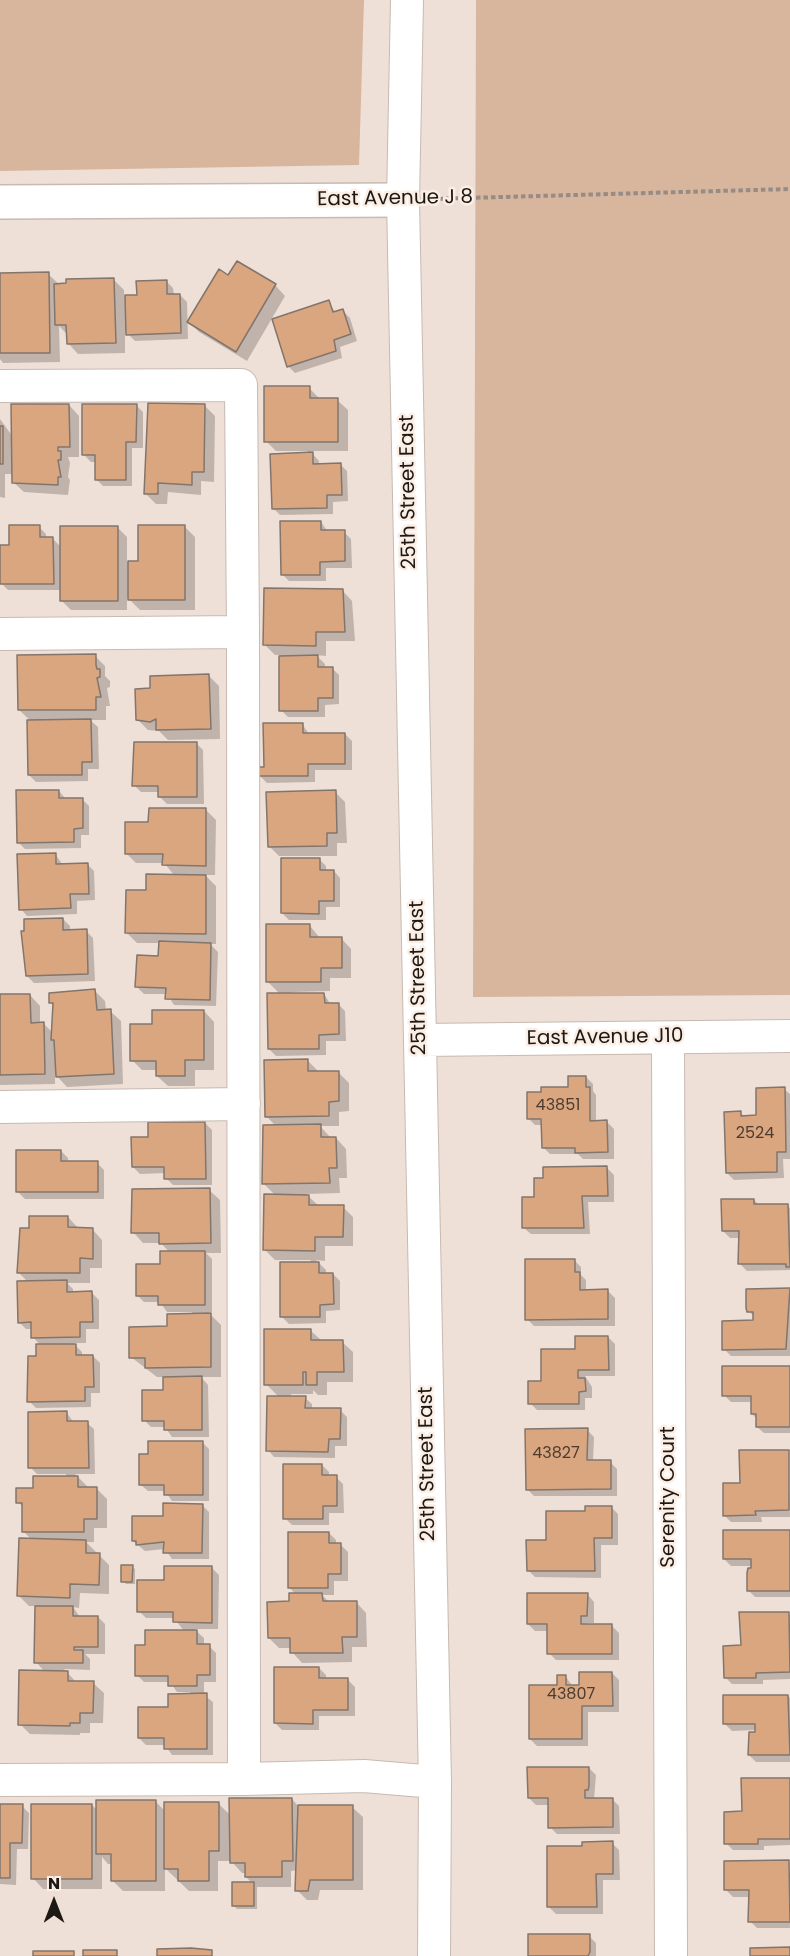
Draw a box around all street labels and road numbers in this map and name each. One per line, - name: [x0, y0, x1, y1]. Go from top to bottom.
- street label: East Avenue J 8: [317, 186, 473, 212]
- street label: 25th Street East: [396, 414, 422, 570]
- street label: 25th Street East: [406, 900, 432, 1056]
- street label: East Avenue J10: [526, 1025, 684, 1051]
- street label: 25th Street East: [415, 1386, 441, 1542]
- street label: Serenity Court: [657, 1426, 681, 1568]

